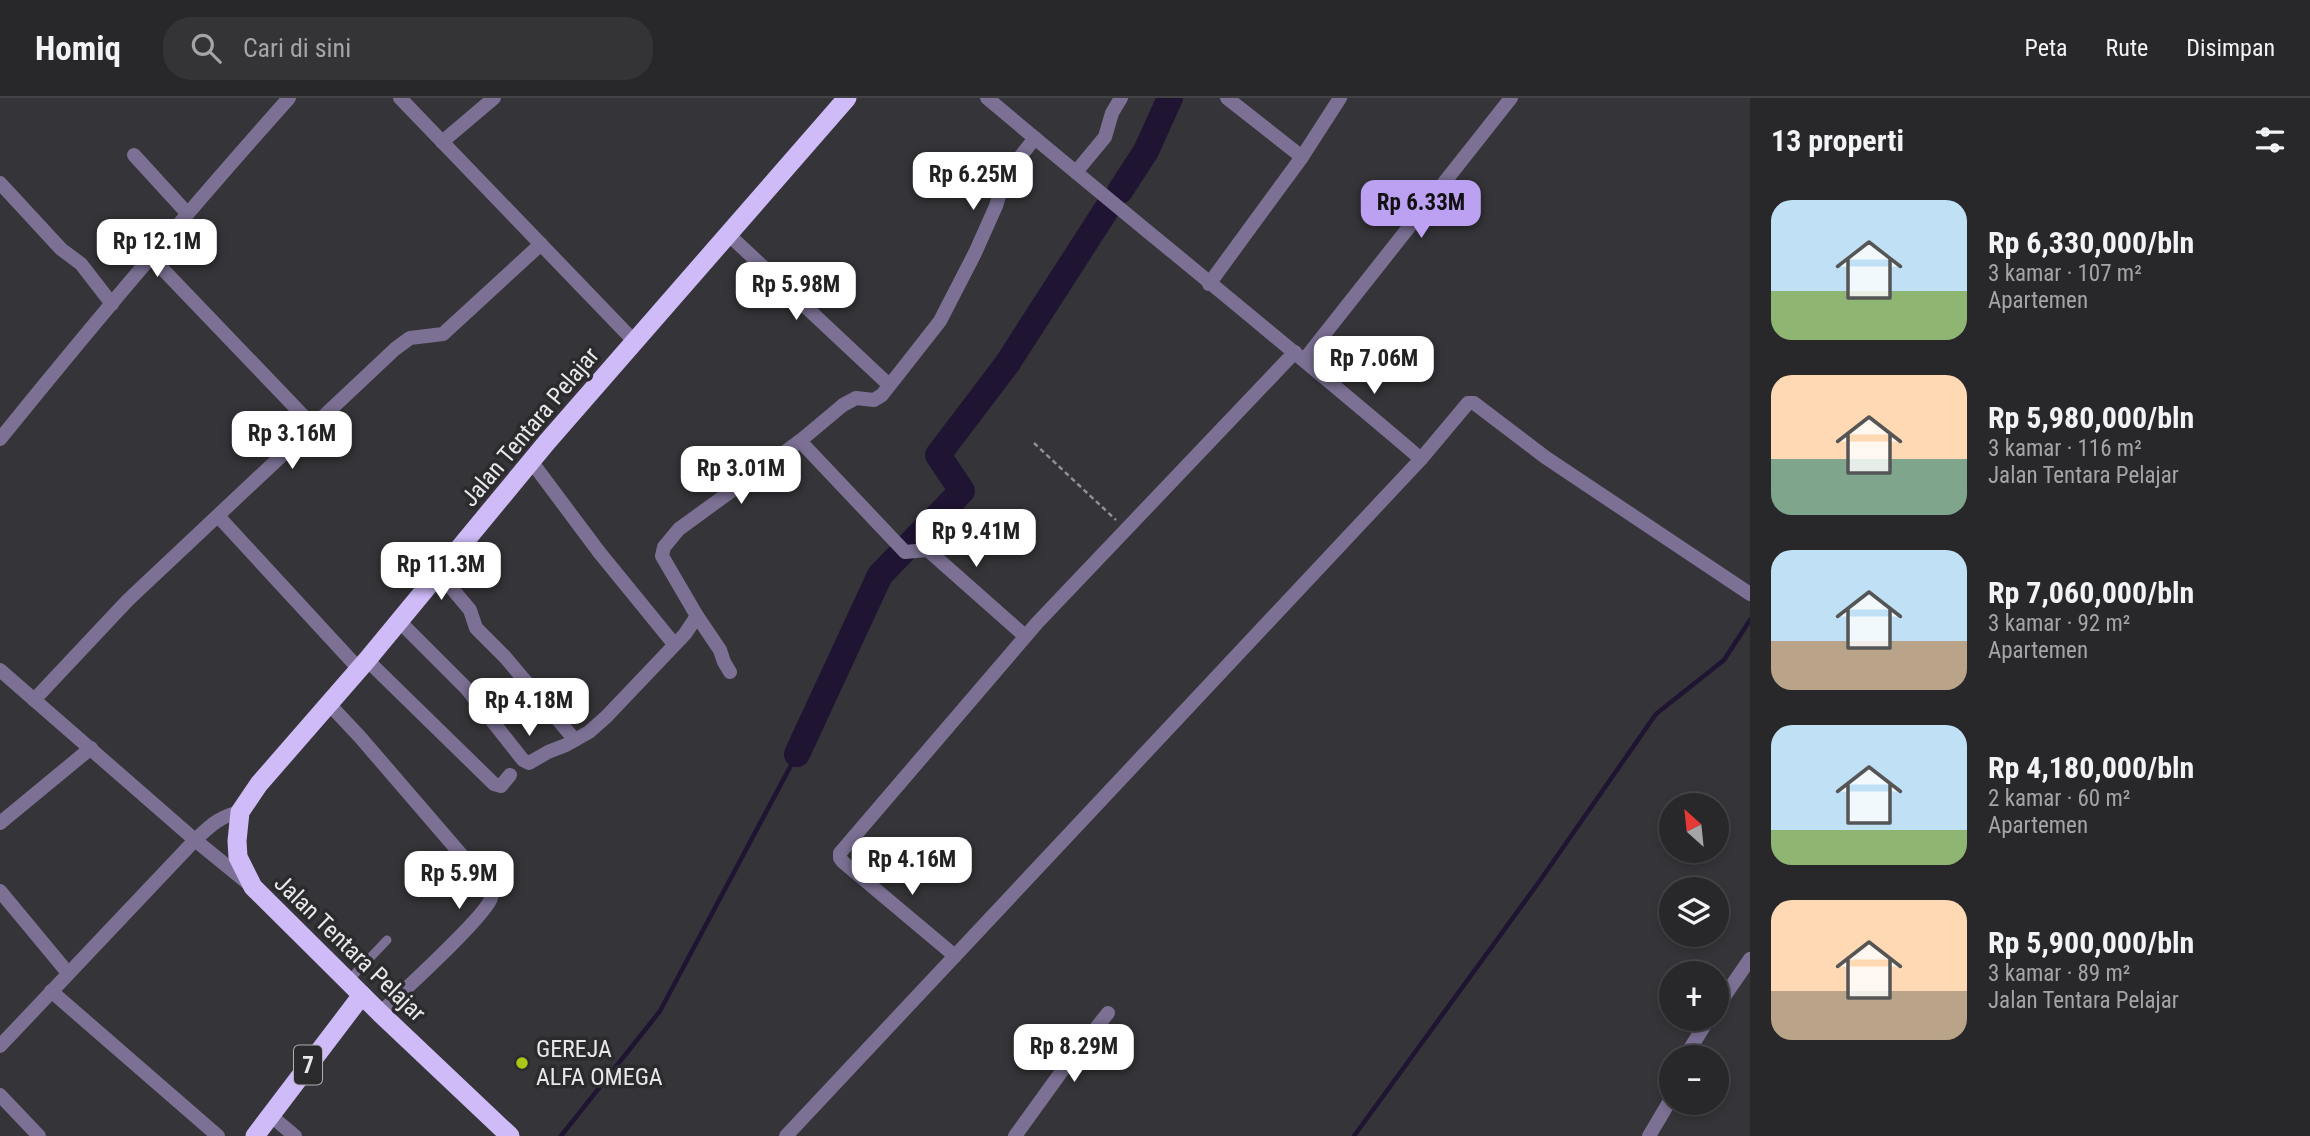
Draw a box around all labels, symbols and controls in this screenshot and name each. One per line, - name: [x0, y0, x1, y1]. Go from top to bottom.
- search box: [163, 17, 653, 80]
- text: Homiq: [35, 29, 121, 68]
- icon: search: [187, 29, 225, 67]
- text: Cari di sini: [243, 33, 351, 63]
- text: Peta: [2025, 34, 2068, 62]
- text: Rute: [2106, 34, 2148, 62]
- text: Disimpan: [2186, 34, 2275, 62]
- icon: filters: [2251, 121, 2289, 159]
- text: 13 properti: [1771, 123, 1904, 158]
- pin: Rp 6.25M: [901, 152, 1045, 212]
- text: Rp 6.25M: [929, 161, 1017, 188]
- pin: Rp 6.33M: [1349, 180, 1493, 240]
- text: Rp 6.33M: [1377, 189, 1465, 216]
- pin: Rp 12.1M: [85, 220, 229, 279]
- text: Rp 6,330,000/bln: [1988, 225, 2194, 260]
- text: Rp 12.1M: [113, 228, 201, 255]
- icon: home: [1827, 228, 1911, 312]
- text: 3 kamar · 107 m²: [1988, 260, 2142, 287]
- pin: Rp 5.98M: [724, 262, 868, 322]
- text: Rp 5.98M: [752, 271, 840, 298]
- text: Apartemen: [1988, 287, 2088, 314]
- pin: Rp 7.06M: [1302, 336, 1446, 396]
- street label: Jalan Tentara Pelajar: [455, 342, 605, 512]
- text: Rp 7.06M: [1330, 345, 1418, 372]
- text: Rp 5,980,000/bln: [1988, 400, 2194, 435]
- icon: home: [1827, 403, 1911, 487]
- pin: Rp 3.16M: [220, 412, 364, 471]
- text: Rp 3.16M: [248, 420, 336, 447]
- text: 3 kamar · 116 m²: [1988, 435, 2142, 462]
- pin: Rp 3.01M: [669, 446, 813, 506]
- text: Rp 3.01M: [697, 455, 785, 482]
- text: Jalan Tentara Pelajar: [1988, 462, 2179, 489]
- pin: Rp 9.41M: [904, 510, 1048, 569]
- text: Rp 9.41M: [932, 518, 1020, 545]
- pin: Rp 11.3M: [369, 542, 513, 602]
- text: Rp 11.3M: [397, 551, 485, 578]
- text: Rp 7,060,000/bln: [1988, 575, 2194, 610]
- icon: home: [1827, 578, 1911, 662]
- text: 3 kamar · 92 m²: [1988, 610, 2130, 637]
- text: Apartemen: [1988, 637, 2088, 664]
- pin: Rp 4.18M: [457, 678, 601, 738]
- text: Rp 4.18M: [485, 687, 573, 714]
- text: Rp 4,180,000/bln: [1988, 750, 2194, 785]
- icon: home: [1827, 753, 1911, 837]
- text: 2 kamar · 60 m²: [1988, 785, 2130, 812]
- north arrow: [1659, 793, 1729, 863]
- map controls: [1659, 793, 1729, 1115]
- text: Apartemen: [1988, 812, 2088, 839]
- pin: Rp 4.16M: [840, 838, 984, 897]
- text: Rp 4.16M: [868, 846, 956, 873]
- pin: Rp 5.9M: [394, 852, 524, 911]
- text: Rp 5.9M: [421, 860, 497, 887]
- street label: Jalan Tentara Pelajar: [269, 869, 431, 1027]
- button: layers: [1659, 877, 1729, 947]
- text: Rp 5,900,000/bln: [1988, 925, 2194, 960]
- icon: home: [1827, 928, 1911, 1012]
- text: 3 kamar · 89 m²: [1988, 960, 2130, 987]
- button: +: [1659, 961, 1729, 1031]
- text: Jalan Tentara Pelajar: [1988, 987, 2179, 1014]
- pin: Rp 8.29M: [1002, 1024, 1146, 1084]
- text: Rp 8.29M: [1030, 1033, 1118, 1060]
- place label: GEREJA ALFA OMEGA: [536, 1035, 663, 1091]
- button: −: [1659, 1045, 1729, 1115]
- road number: 7: [294, 1046, 322, 1084]
- marker: GEREJA ALFA OMEGA: [514, 1055, 530, 1071]

